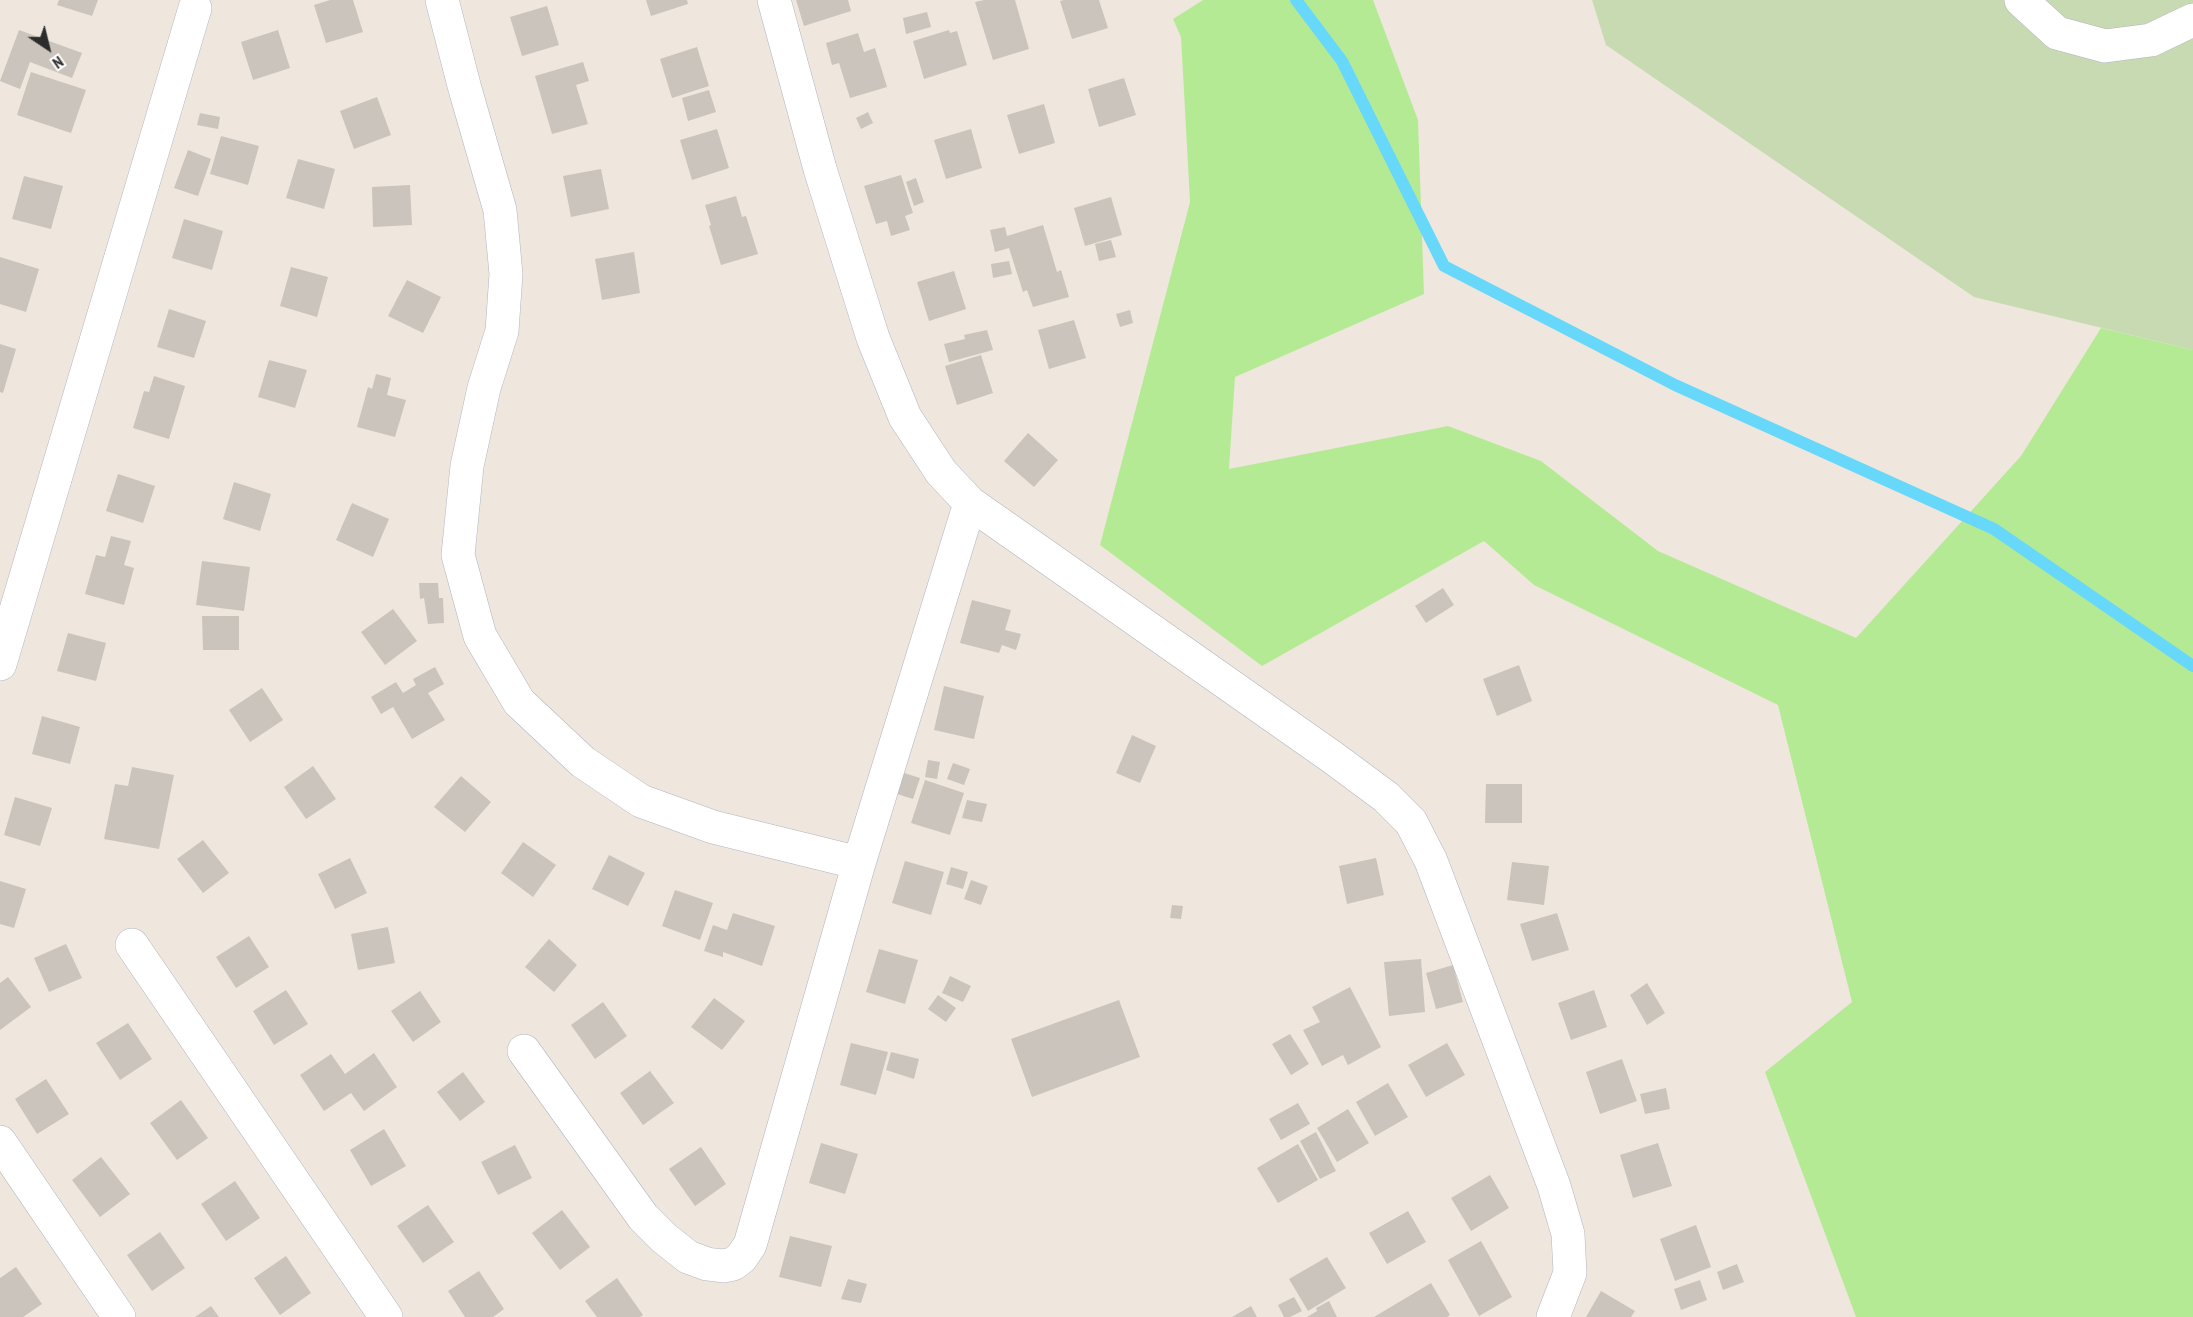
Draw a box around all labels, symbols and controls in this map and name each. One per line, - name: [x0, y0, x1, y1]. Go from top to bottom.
- north arrow: [18, 18, 78, 78]
- text: N: [49, 52, 68, 73]

